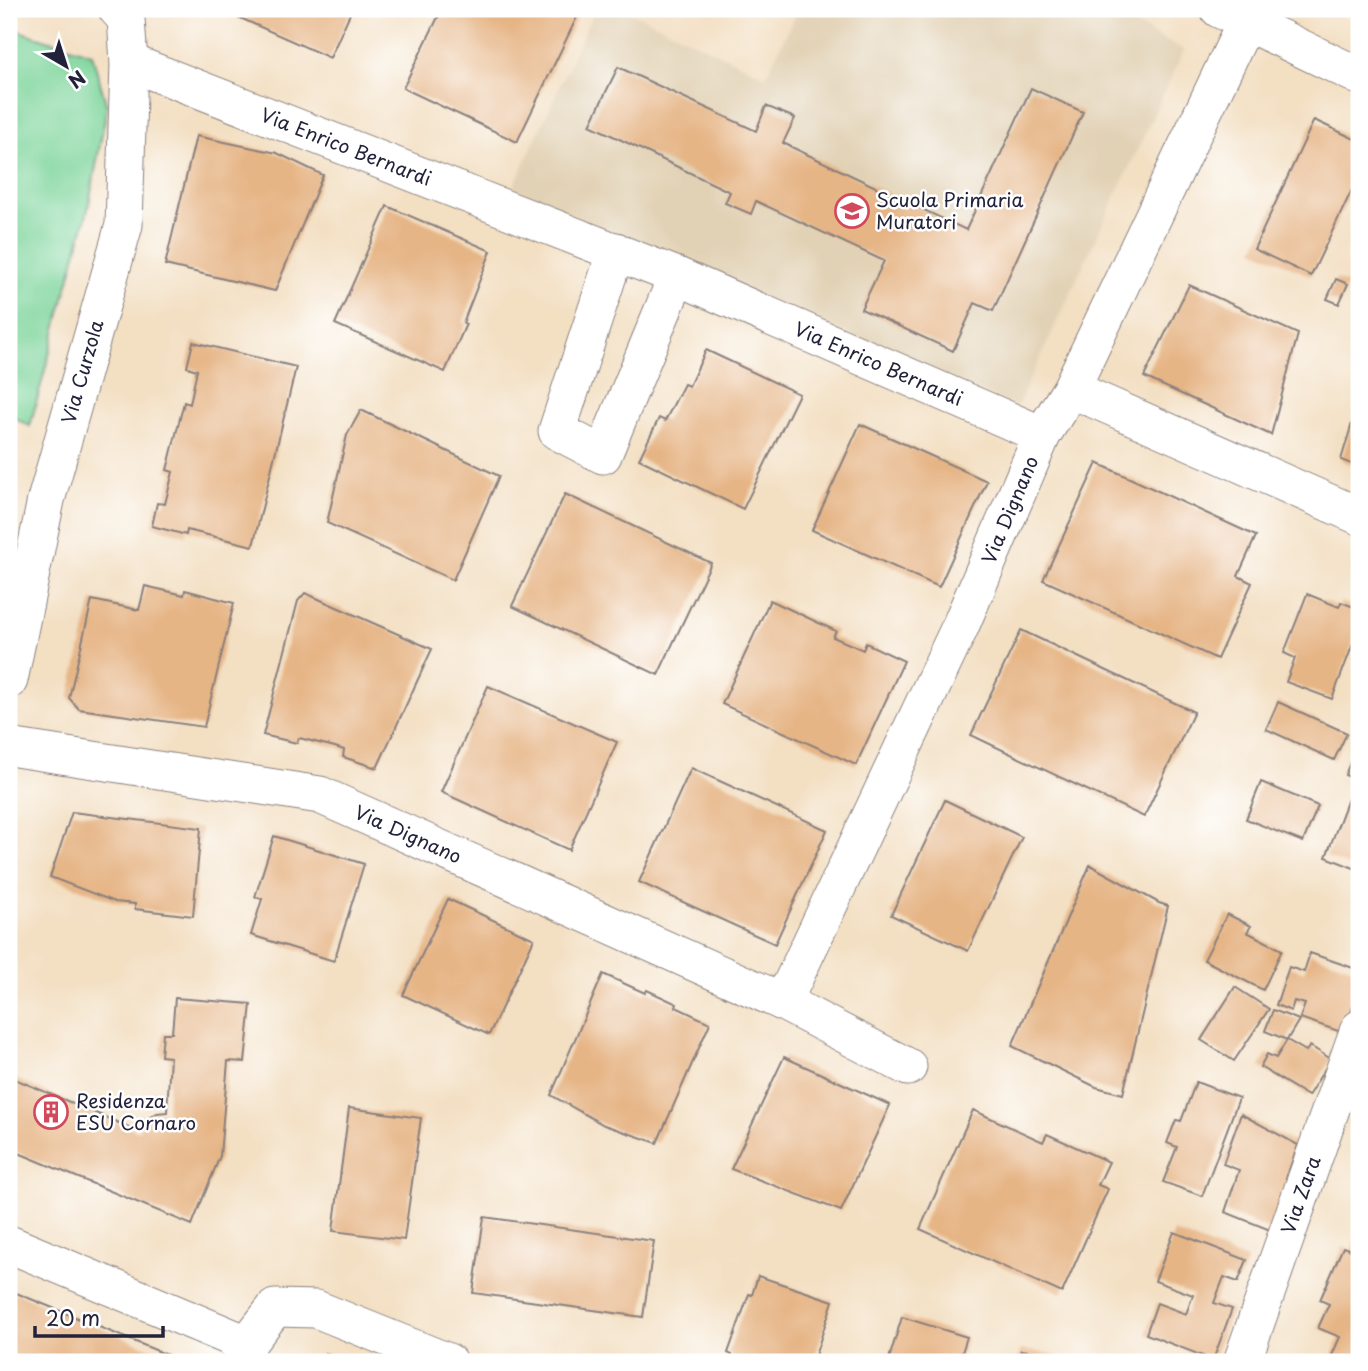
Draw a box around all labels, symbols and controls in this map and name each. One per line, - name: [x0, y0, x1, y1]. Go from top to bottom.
- north arrow: [32, 32, 102, 102]
- text: N: [63, 64, 92, 96]
- street label: Via Enrico Bernardi: [257, 100, 436, 192]
- place label: Scuola Primaria Muratori: [876, 185, 1024, 235]
- school or university icon: Scuola Primaria Muratori: [833, 192, 871, 230]
- street label: Via Enrico Bernardi: [790, 314, 967, 412]
- street label: Via Curzola: [53, 316, 109, 427]
- street label: Via Dignano: [974, 451, 1044, 568]
- street label: Via Dignano: [350, 797, 466, 870]
- place label: Residenza ESU Cornaro: [76, 1086, 196, 1136]
- building icon: Residenza ESU Cornaro: [32, 1093, 70, 1131]
- street label: Via Zara: [1273, 1151, 1327, 1237]
- scale bar: [35, 1294, 163, 1338]
- text: 20 m: [46, 1301, 100, 1333]

